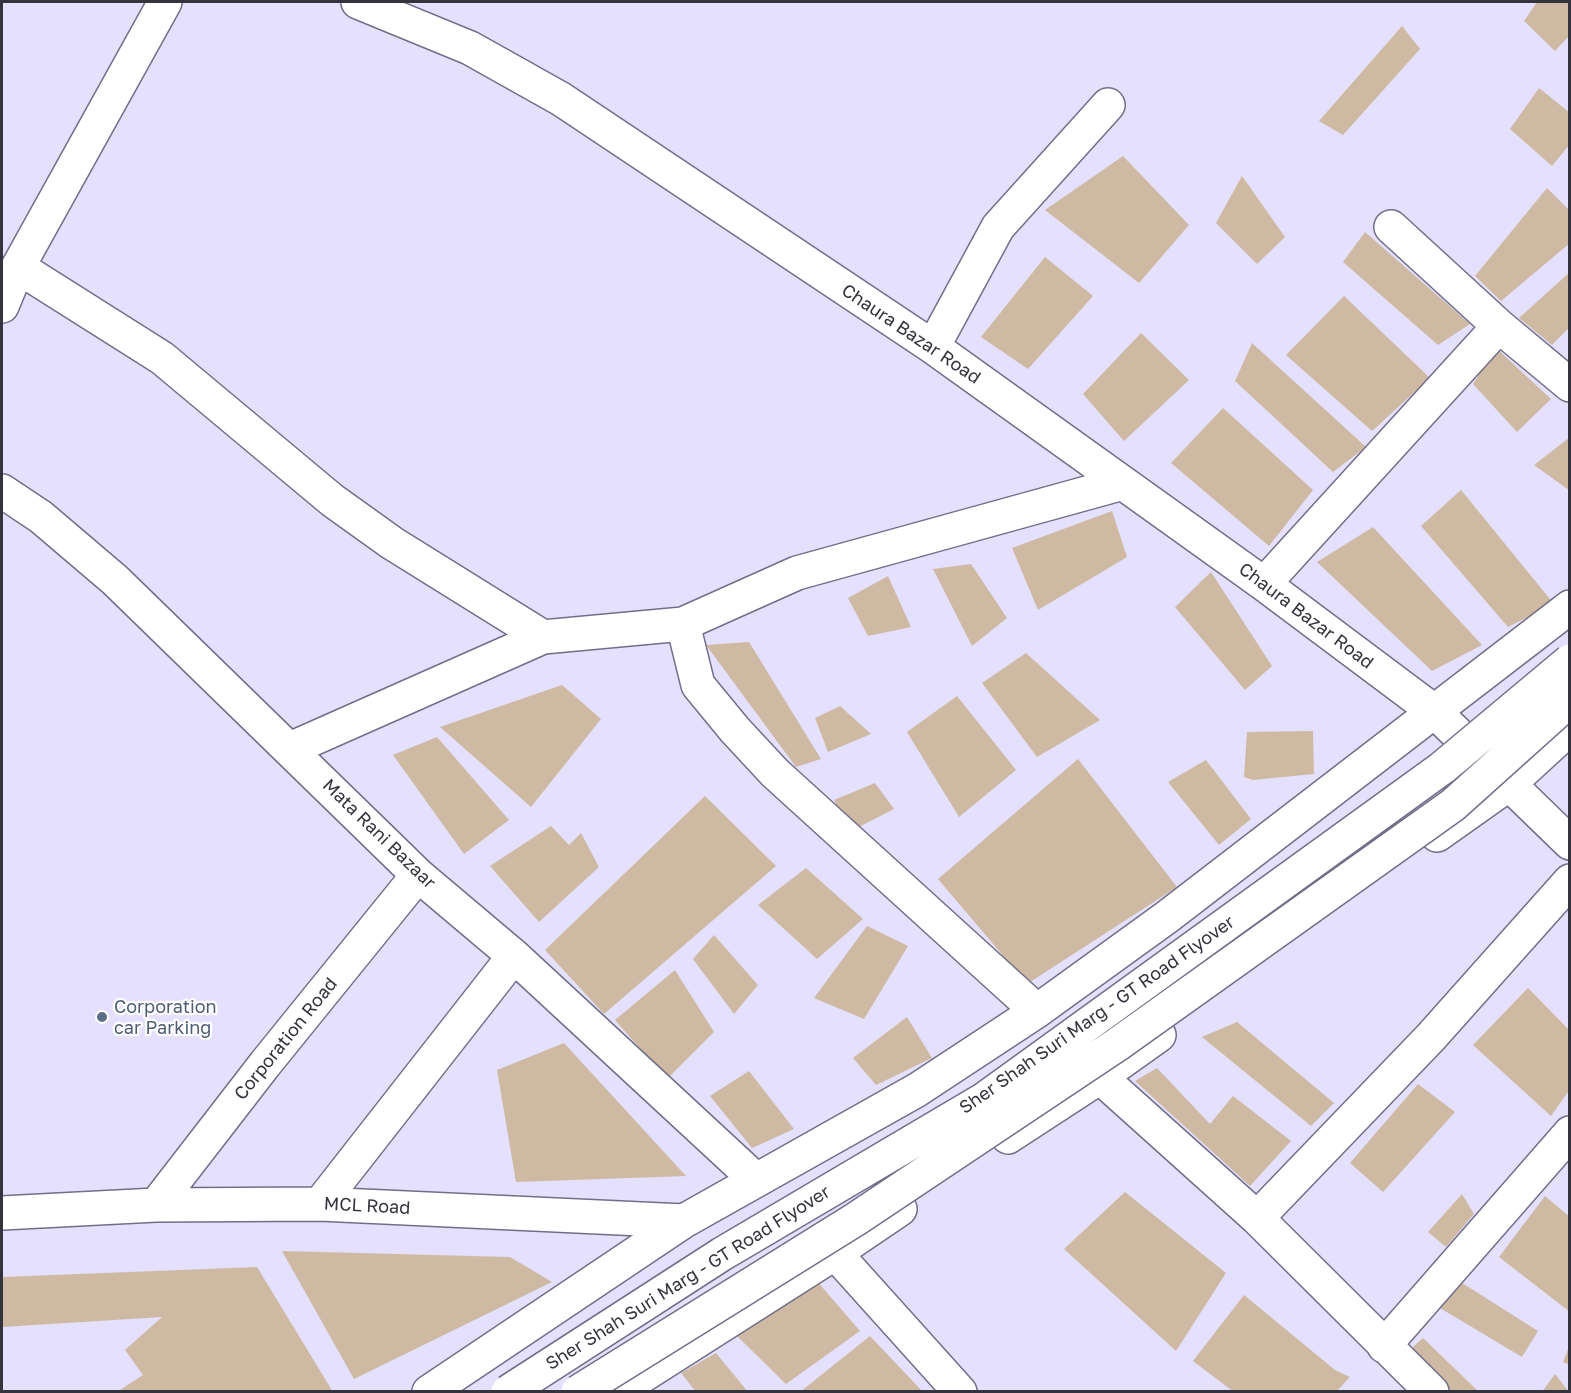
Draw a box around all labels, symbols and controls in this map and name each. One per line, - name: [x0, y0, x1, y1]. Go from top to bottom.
- street label: Chaura Bazar Road: [837, 279, 985, 389]
- street label: Chaura Bazar Road: [1234, 558, 1378, 674]
- street label: Mata Rani Bazaar: [318, 775, 440, 893]
- street label: Sher Shah Suri Marg - GT Road Flyover: [955, 911, 1239, 1119]
- street label: Corporation Road: [230, 973, 342, 1105]
- place label: Corporation car Parking: [114, 996, 217, 1038]
- marker: Corporation car Parking: [95, 1010, 109, 1024]
- street label: Sher Shah Suri Marg - GT Road Flyover: [542, 1181, 834, 1375]
- street label: MCL Road: [323, 1193, 411, 1219]

